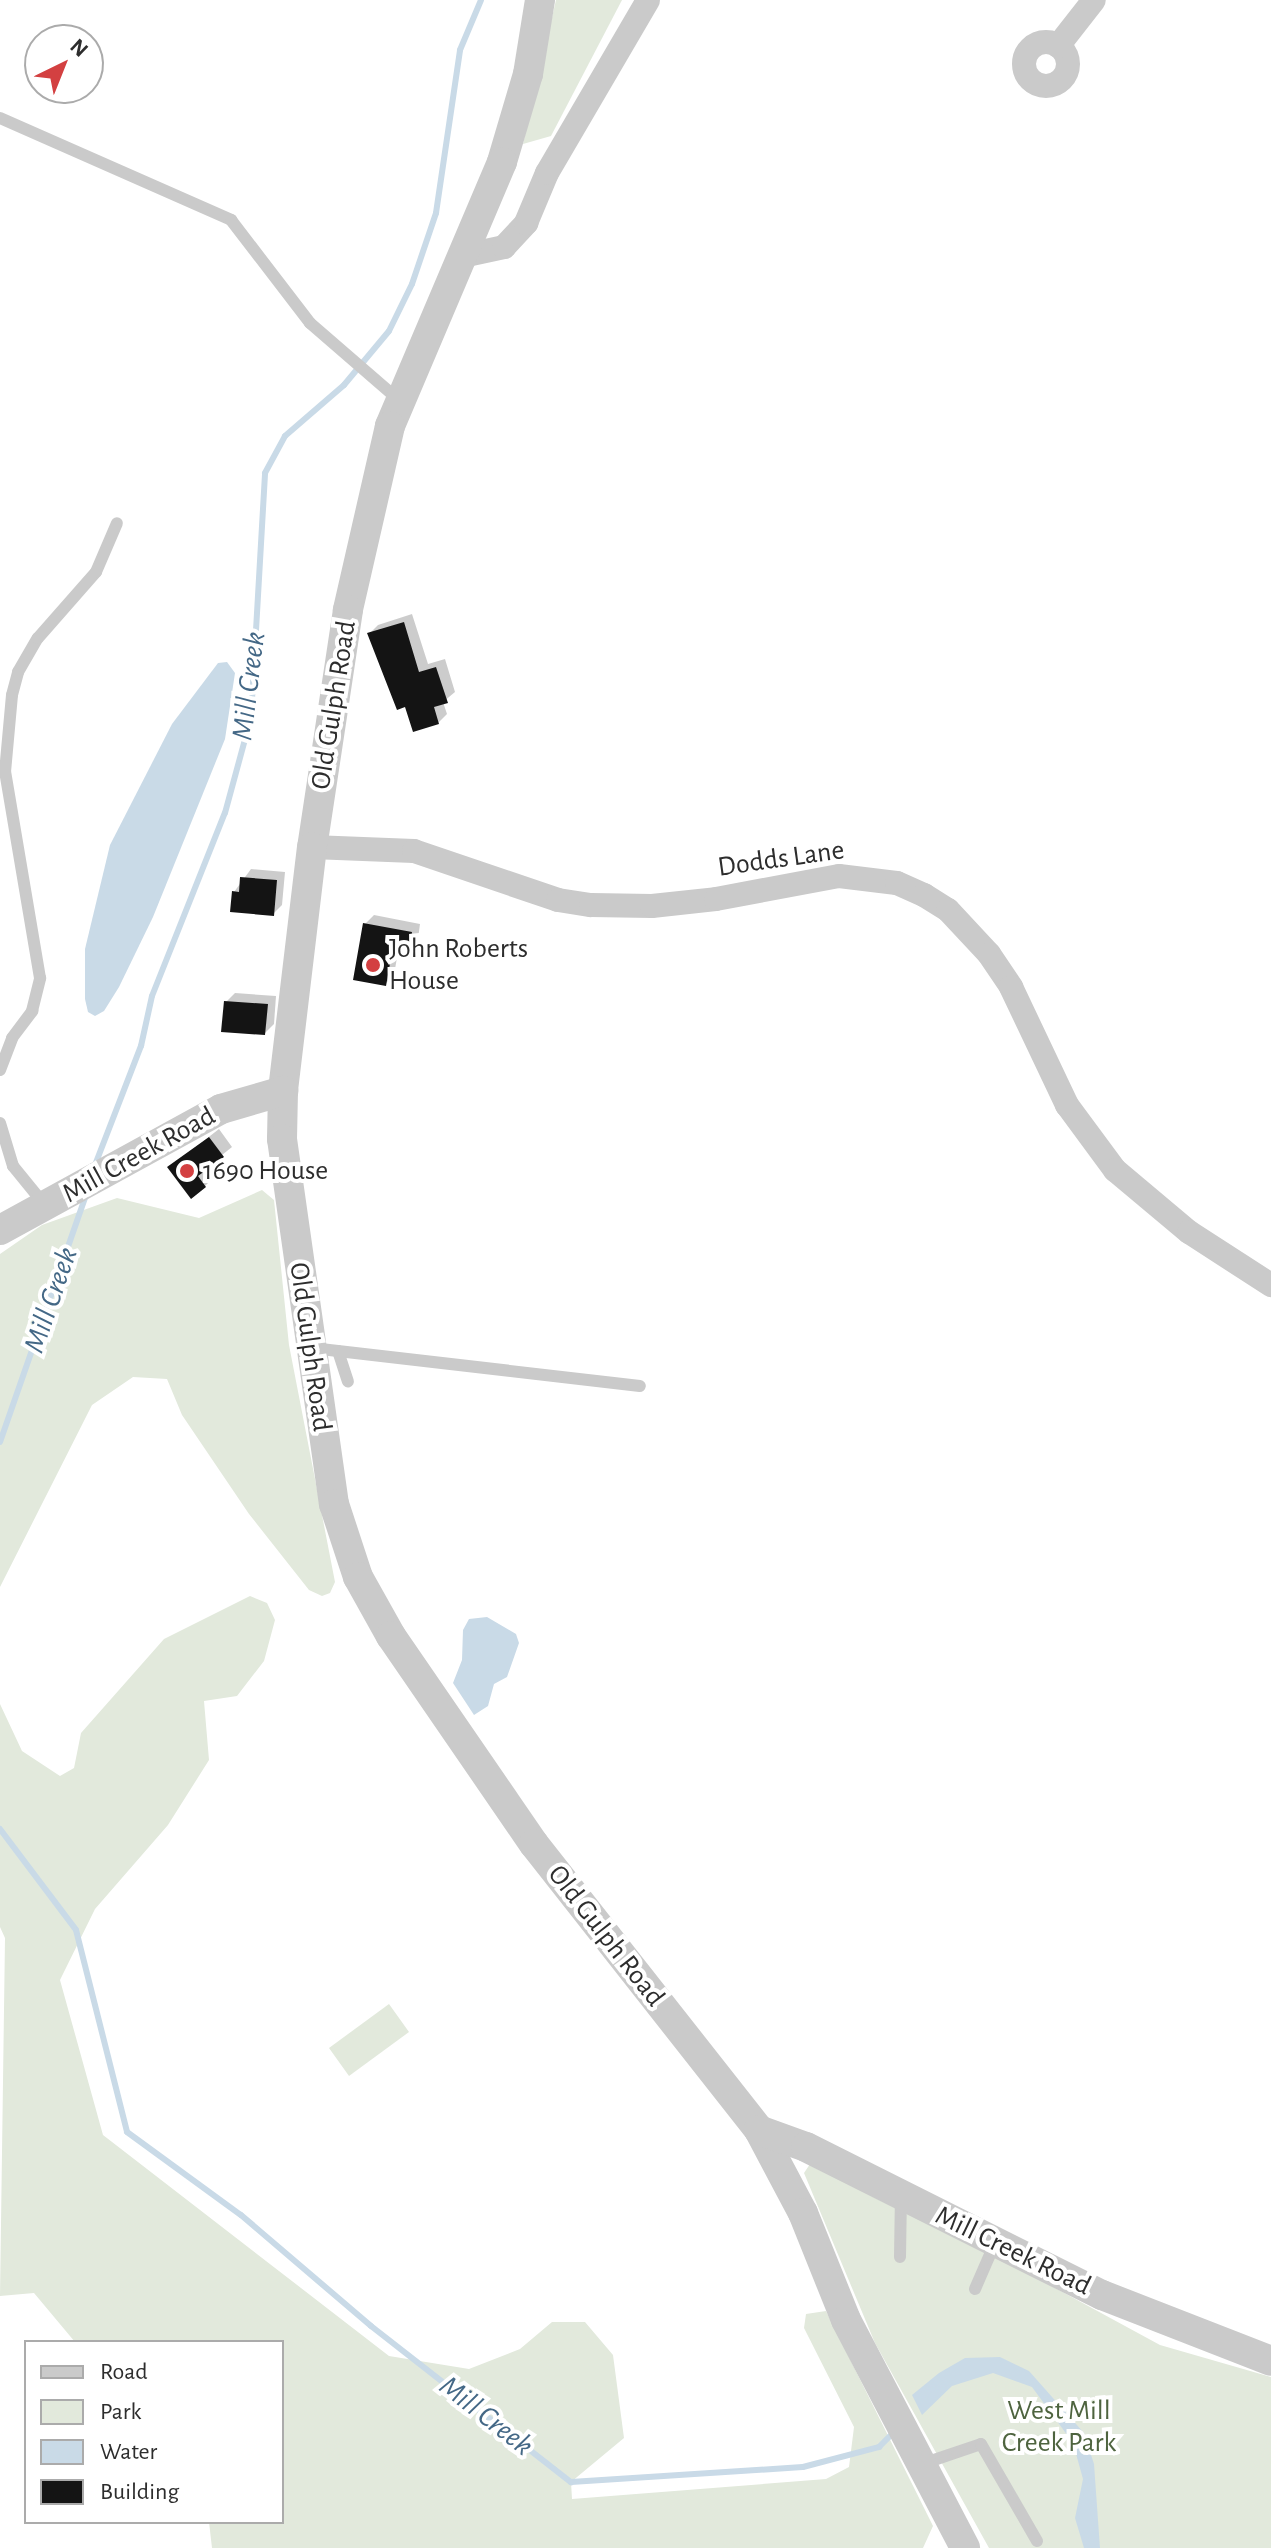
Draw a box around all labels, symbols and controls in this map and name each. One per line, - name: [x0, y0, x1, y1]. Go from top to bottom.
- north arrow: [24, 24, 104, 104]
- text: N: [66, 35, 92, 61]
- street label: Old Gulph Road: [304, 618, 364, 792]
- water label: Mill Creek: [224, 630, 274, 742]
- street label: Dodds Lane: [716, 833, 846, 885]
- place label: John Roberts House: [389, 932, 528, 998]
- marker: John Roberts House: [364, 956, 382, 974]
- street label: Mill Creek Road: [57, 1099, 221, 1211]
- place label: 1690 House: [203, 1154, 328, 1188]
- marker: 1690 House: [178, 1162, 196, 1180]
- water label: Mill Creek: [16, 1243, 86, 1357]
- street label: Old Gulph Road: [282, 1260, 338, 1434]
- street label: Old Gulph Road: [540, 1859, 672, 2013]
- street label: Mill Creek Road: [930, 2199, 1096, 2303]
- legend: [24, 2340, 284, 2524]
- text: Road: [100, 2360, 148, 2384]
- water label: Mill Creek: [432, 2368, 540, 2464]
- park label: West Mill Creek Park: [1002, 2394, 1116, 2460]
- text: Park: [100, 2400, 141, 2424]
- text: Water: [100, 2440, 157, 2464]
- text: Building: [100, 2480, 179, 2504]

